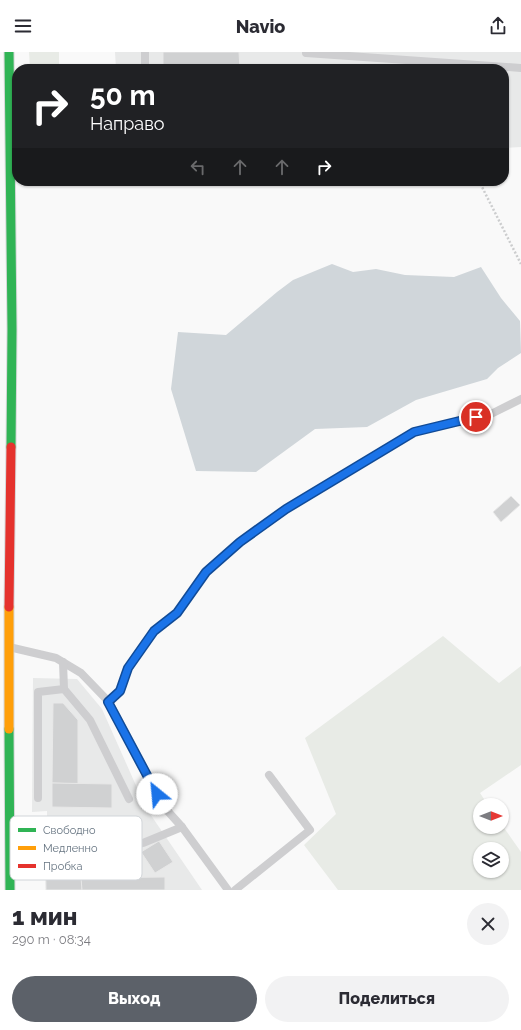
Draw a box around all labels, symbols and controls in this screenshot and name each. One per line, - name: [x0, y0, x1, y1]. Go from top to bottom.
- icon: menu: [12, 15, 34, 37]
- icon: share: [487, 15, 509, 37]
- text: Navio: [236, 16, 285, 37]
- text: 50 m: [90, 79, 156, 112]
- icon: right: [24, 80, 76, 132]
- text: Направо: [90, 113, 164, 134]
- icon: left: [187, 156, 209, 178]
- icon: ahead: [229, 156, 251, 178]
- icon: ahead: [271, 156, 293, 178]
- icon: right: [313, 156, 335, 178]
- pin: [459, 400, 493, 434]
- icon: arrive: [465, 406, 487, 428]
- position arrow: [136, 773, 178, 815]
- north arrow: [473, 798, 509, 834]
- map controls: [473, 798, 509, 878]
- legend: [10, 816, 142, 880]
- text: Свободно: [43, 824, 96, 837]
- text: Медленно: [43, 842, 98, 855]
- button: layers: [473, 842, 509, 878]
- text: Пробка: [43, 860, 83, 873]
- text: 1 мин: [12, 902, 77, 931]
- button: close: [467, 903, 509, 945]
- text: 290 m · 08:34: [12, 932, 91, 947]
- button: Выход: [12, 976, 257, 1022]
- button: Поделиться: [265, 976, 509, 1022]

